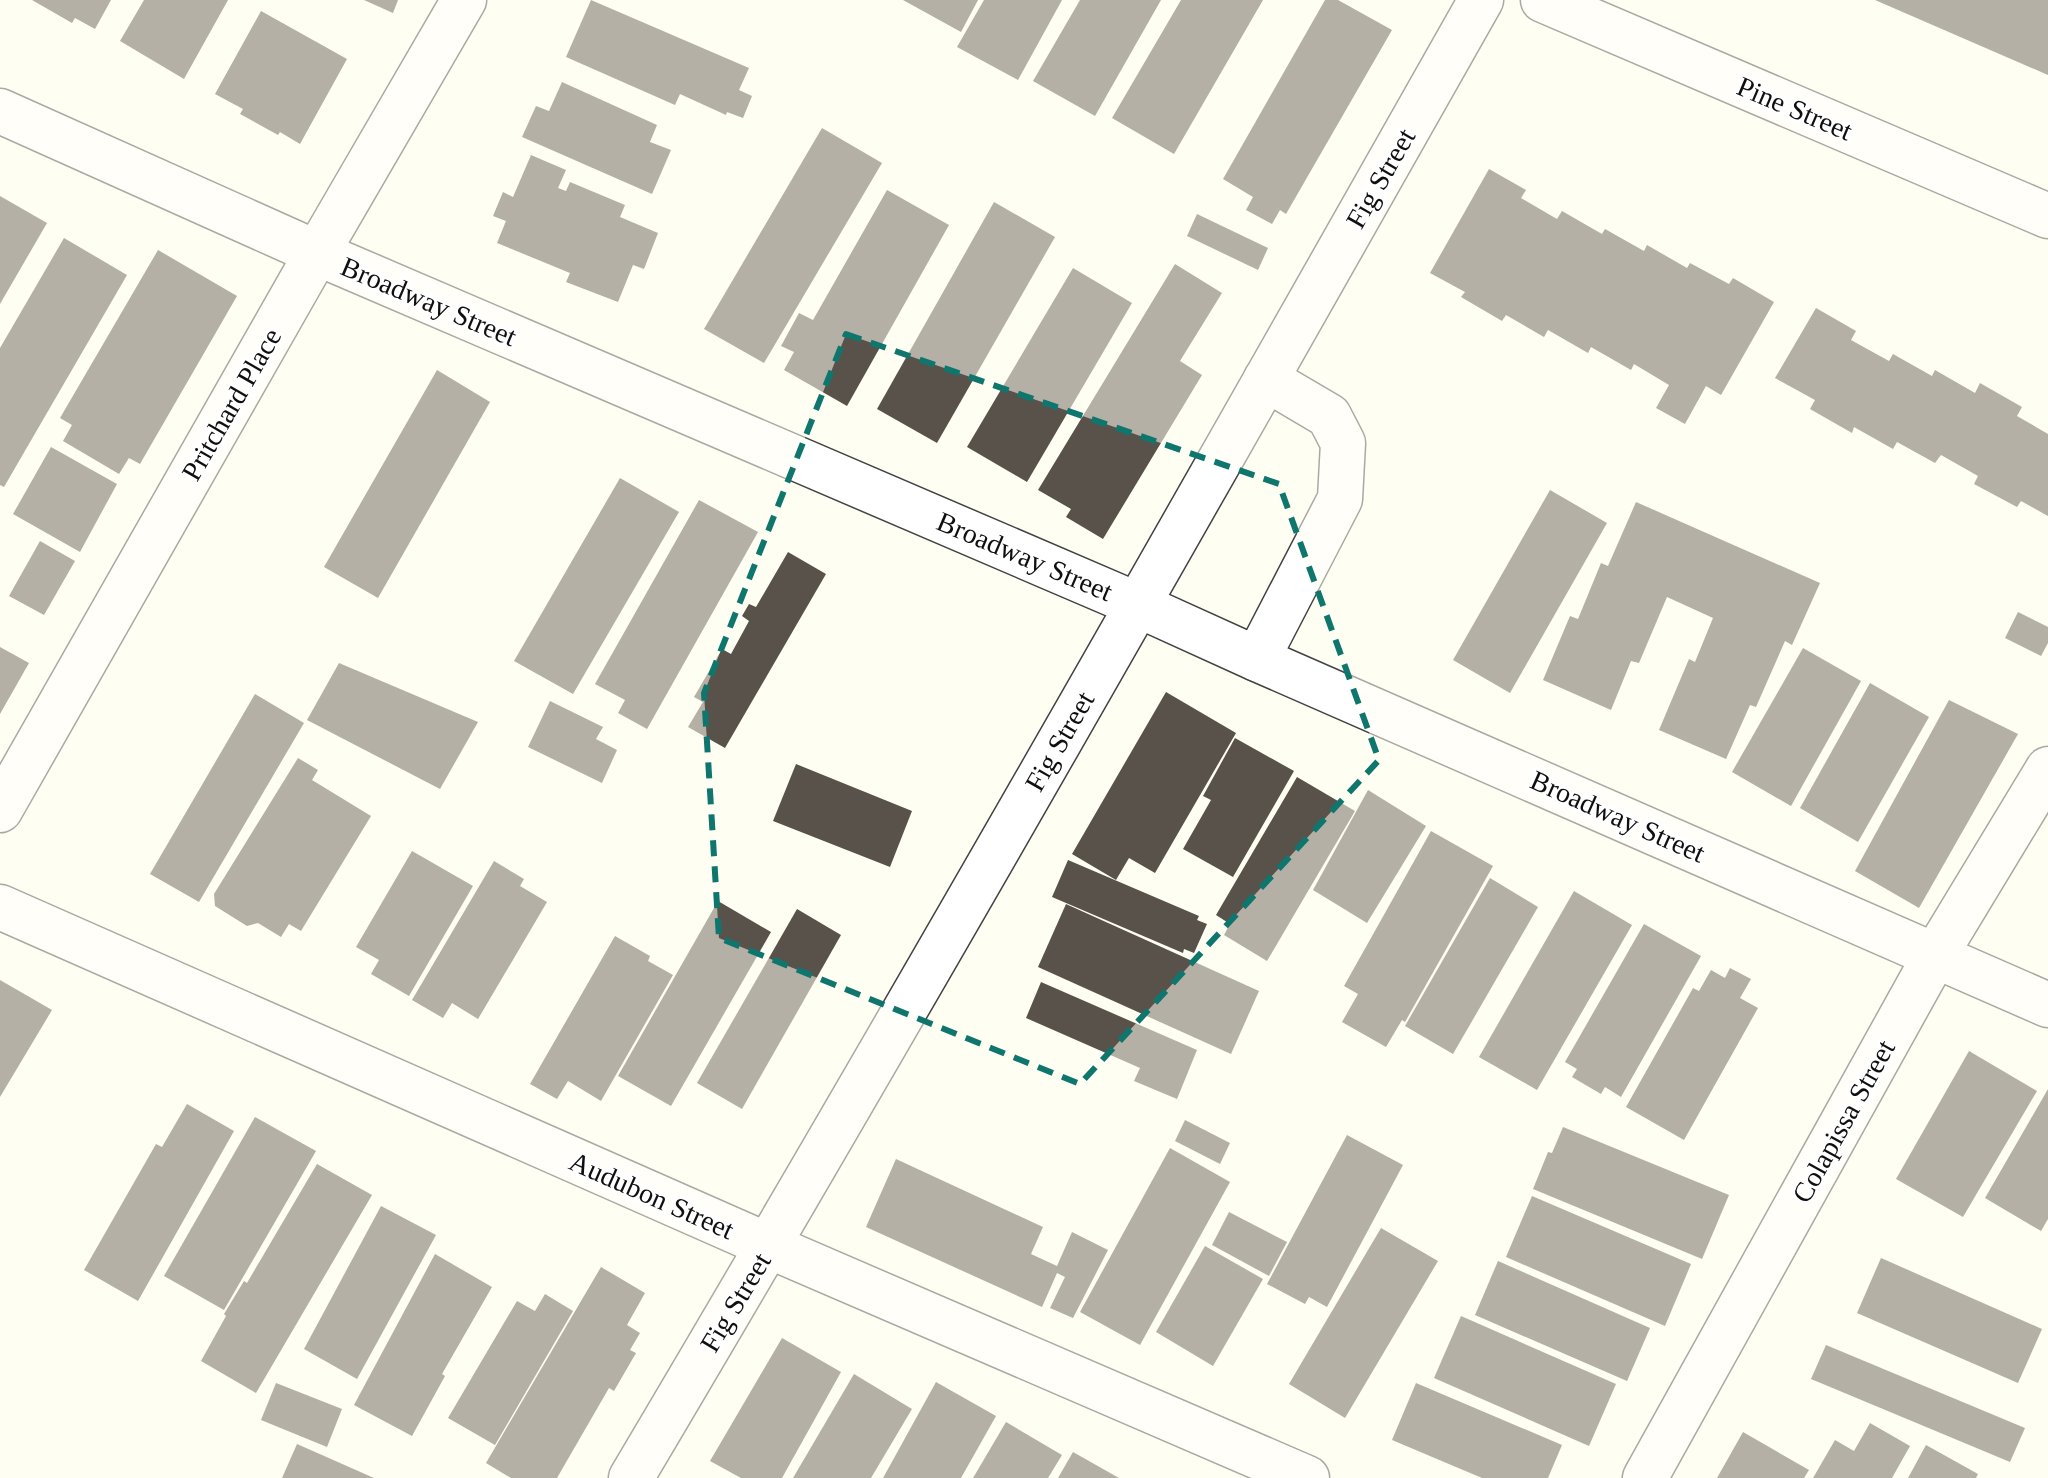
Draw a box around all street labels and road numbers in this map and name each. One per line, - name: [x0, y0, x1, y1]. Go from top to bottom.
- street label: Pine Street: [1733, 70, 1857, 147]
- street label: Fig Street: [1340, 123, 1421, 233]
- street label: Broadway Street: [337, 251, 521, 352]
- street label: Pritchard Place: [175, 323, 287, 486]
- street label: Broadway Street: [933, 506, 1117, 607]
- street label: Fig Street: [1019, 686, 1100, 796]
- street label: Broadway Street: [1526, 764, 1710, 869]
- street label: Colapissa Street: [1786, 1034, 1901, 1208]
- street label: Audubon Street: [565, 1145, 739, 1246]
- street label: Fig Street: [694, 1247, 777, 1357]

